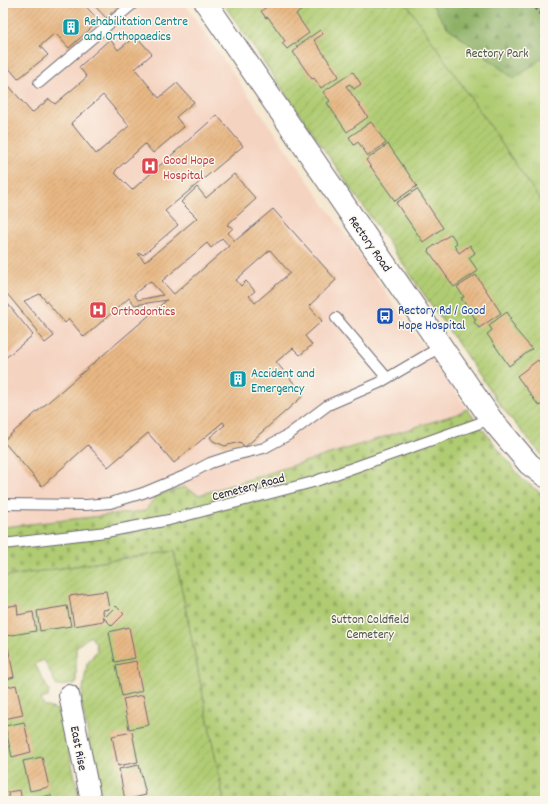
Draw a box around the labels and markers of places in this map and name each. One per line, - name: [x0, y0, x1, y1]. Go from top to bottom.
- place label: Rehabilitation Centre and Orthopaedics: [84, 13, 188, 47]
- building icon: Rehabilitation Centre and Orthopaedics: [61, 17, 81, 37]
- place label: Good Hope Hospital: [163, 152, 215, 186]
- hospital icon: Good Hope Hospital: [140, 156, 160, 176]
- hospital icon: Orthodontics: [88, 300, 108, 320]
- place label: Rectory Rd / Good Hope Hospital: [398, 302, 485, 336]
- place label: Orthodontics: [111, 303, 176, 322]
- bus stop icon: Rectory Rd / Good Hope Hospital: [375, 306, 395, 326]
- place label: Accident and Emergency: [251, 365, 315, 399]
- building icon: Accident and Emergency: [228, 369, 248, 389]

